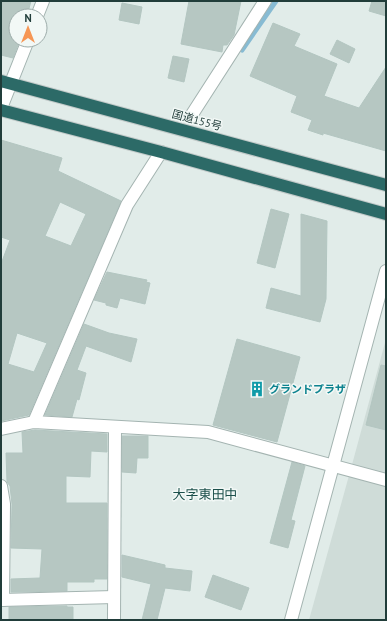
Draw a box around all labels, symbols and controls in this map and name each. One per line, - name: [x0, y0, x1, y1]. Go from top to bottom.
- north arrow: [8, 8, 48, 48]
- text: N: [24, 11, 32, 25]
- street label: 国道155号: [171, 107, 223, 133]
- building icon: グランドプラザ: [248, 380, 266, 398]
- place label: グランドプラザ: [269, 382, 346, 396]
- district label: 大字東田中: [172, 486, 238, 503]

